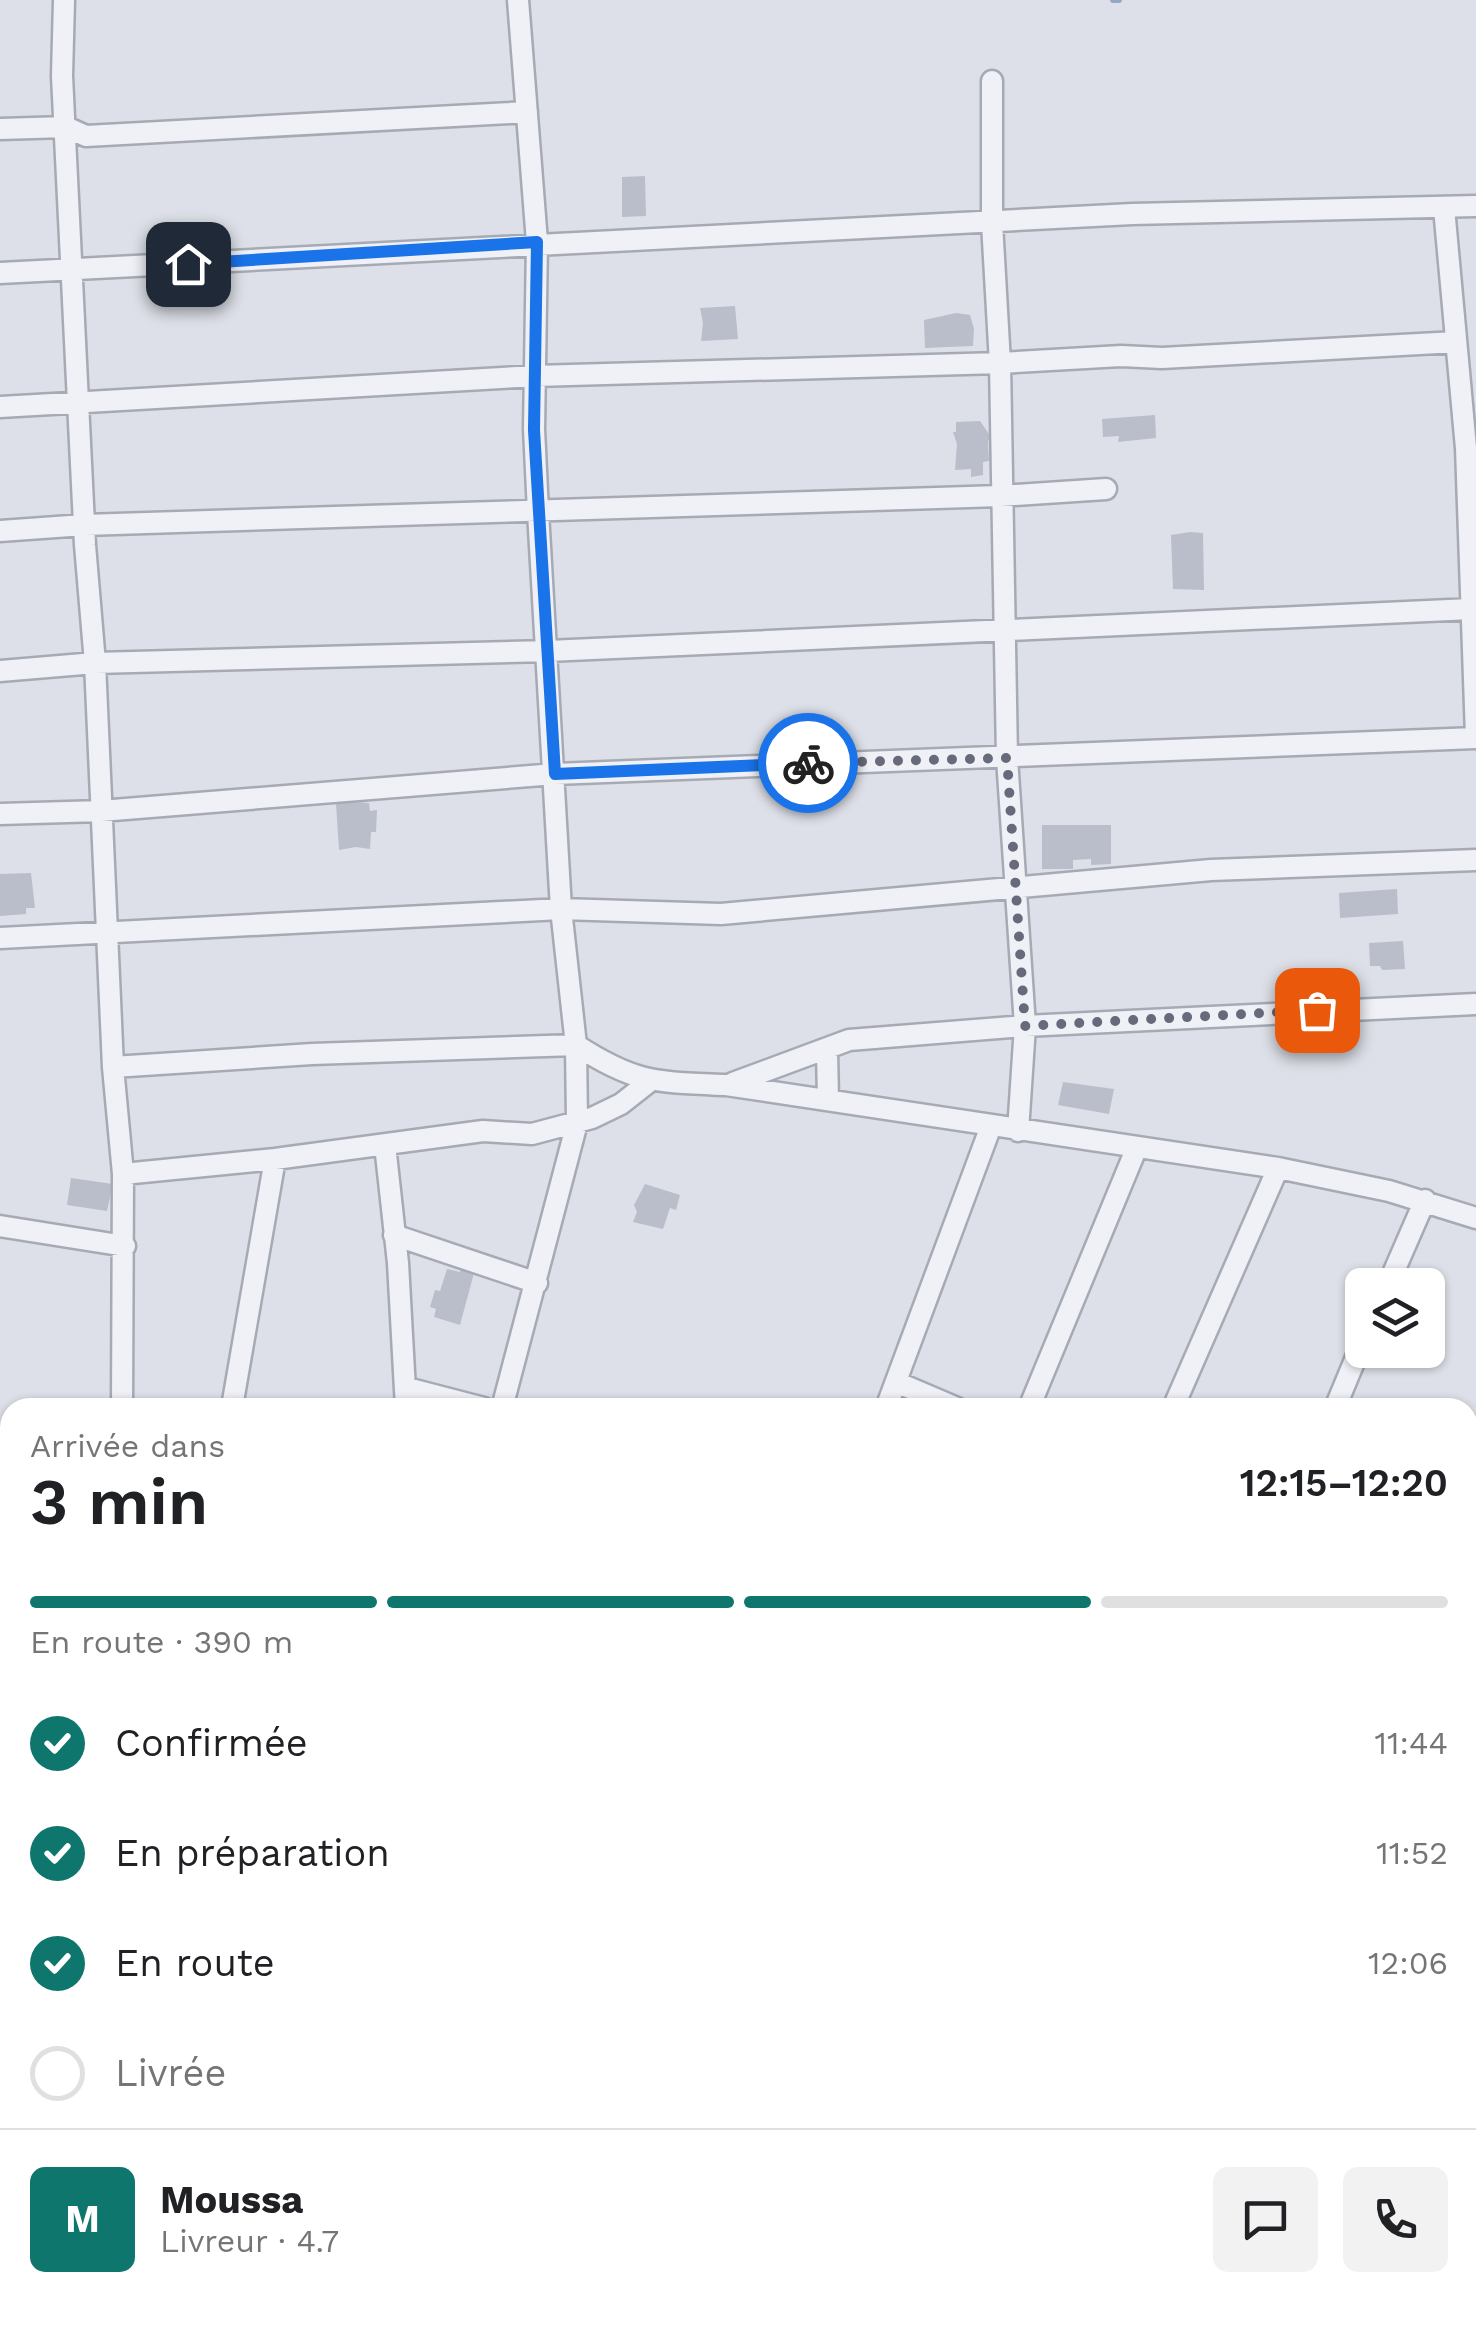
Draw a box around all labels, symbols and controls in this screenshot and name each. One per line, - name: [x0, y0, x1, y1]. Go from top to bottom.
- pin: [146, 222, 231, 307]
- icon: home: [161, 237, 216, 292]
- courier: [758, 713, 858, 813]
- icon: bike: [781, 736, 836, 791]
- pin: [1275, 968, 1360, 1053]
- icon: bag: [1290, 983, 1345, 1038]
- map controls: [1345, 1268, 1445, 1368]
- button: layers: [1345, 1268, 1445, 1368]
- text: Arrivée dans: [30, 1427, 225, 1465]
- text: 12:15–12:20: [1240, 1461, 1448, 1505]
- text: 3 min: [30, 1464, 208, 1540]
- text: En route · 390 m: [30, 1623, 293, 1661]
- icon: check: [30, 1716, 85, 1771]
- text: Confirmée: [115, 1721, 308, 1765]
- text: 11:44: [1374, 1724, 1448, 1762]
- icon: check: [30, 1826, 85, 1881]
- text: En préparation: [115, 1831, 390, 1875]
- text: 11:52: [1376, 1834, 1448, 1872]
- icon: check: [30, 1936, 85, 1991]
- text: En route: [115, 1941, 275, 1985]
- text: 12:06: [1368, 1944, 1448, 1982]
- text: Livrée: [115, 2051, 226, 2095]
- button: chat: [1213, 2167, 1318, 2272]
- button: phone: [1343, 2167, 1448, 2272]
- text: Moussa: [160, 2178, 303, 2222]
- text: M: [65, 2197, 100, 2241]
- text: Livreur · 4.7: [160, 2222, 339, 2260]

